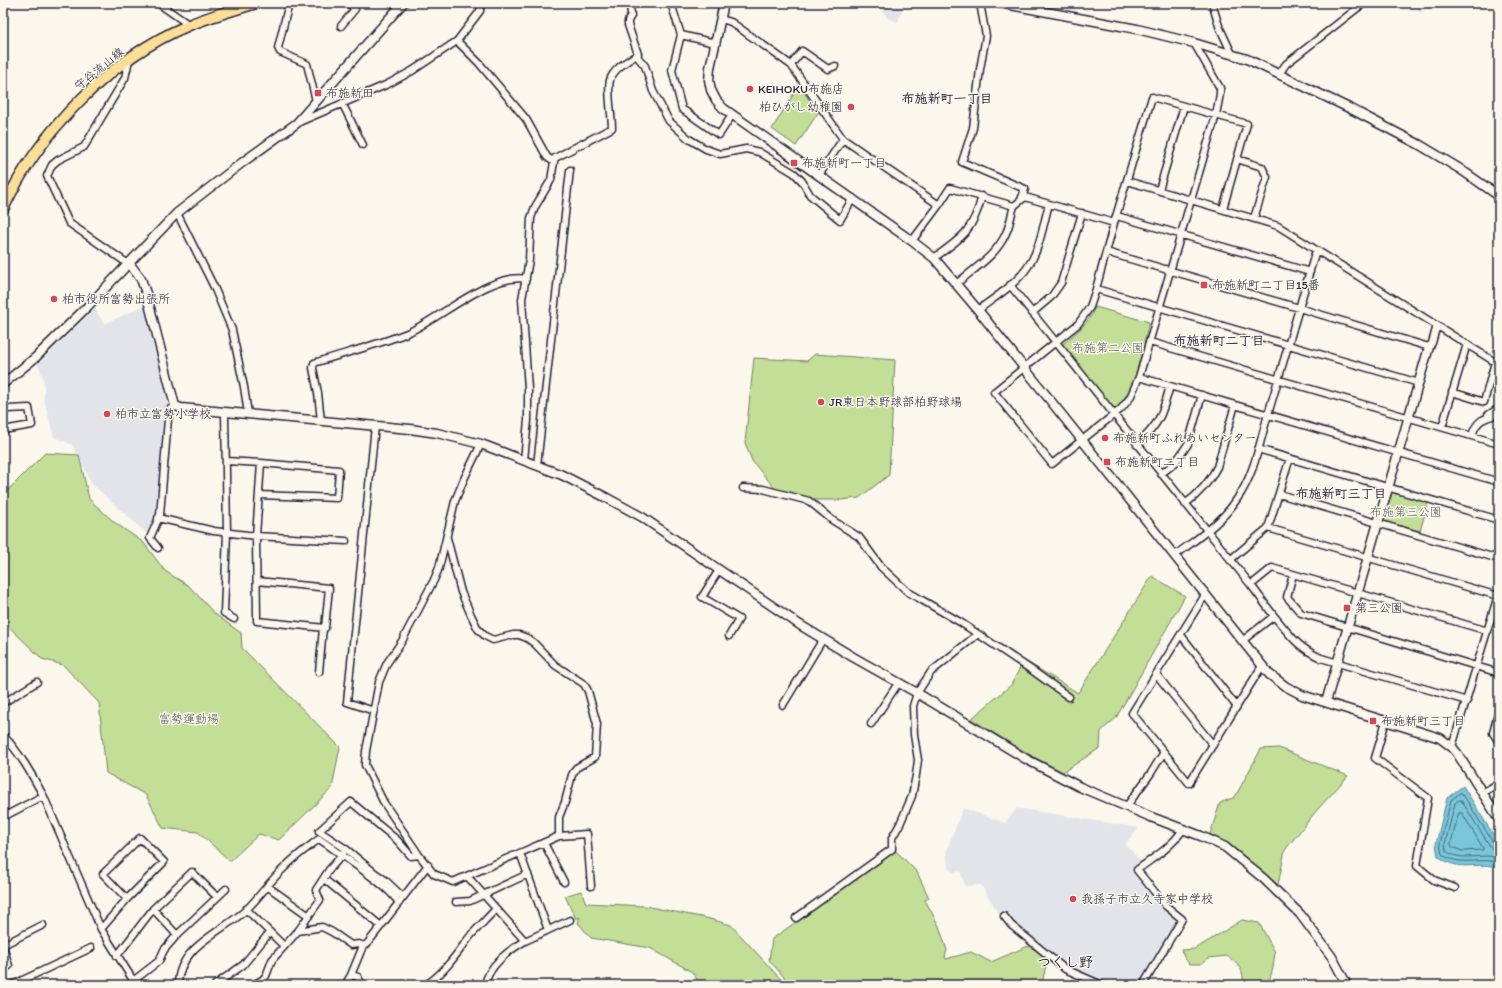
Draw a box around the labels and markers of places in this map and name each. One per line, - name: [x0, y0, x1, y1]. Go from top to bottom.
- place label: KEIHOKU布施店: [758, 82, 844, 96]
- marker: KEIHOKU布施店: [745, 84, 755, 94]
- place label: 布施新田: [326, 86, 374, 100]
- marker: 布施新田: [313, 88, 323, 98]
- place label: 柏ひがし幼稚園: [759, 100, 843, 114]
- marker: 柏ひがし幼稚園: [846, 102, 856, 112]
- place label: 布施新町一丁目: [802, 156, 886, 170]
- marker: 布施新町一丁目: [789, 158, 799, 168]
- place label: 布施新町二丁目15番: [1212, 278, 1320, 292]
- marker: 布施新町二丁目15番: [1199, 280, 1209, 290]
- place label: 柏市役所富勢出張所: [62, 292, 170, 306]
- marker: 柏市役所富勢出張所: [49, 294, 59, 304]
- place label: JR東日本野球部柏野球場: [829, 395, 962, 409]
- marker: JR東日本野球部柏野球場: [816, 397, 826, 407]
- place label: 柏市立富勢小学校: [115, 407, 211, 421]
- marker: 柏市立富勢小学校: [102, 409, 112, 419]
- place label: 布施新町ふれあいセンター: [1113, 431, 1257, 445]
- marker: 布施新町ふれあいセンター: [1100, 433, 1110, 443]
- place label: 布施新町二丁目: [1115, 455, 1199, 469]
- marker: 布施新町二丁目: [1102, 457, 1112, 467]
- place label: 第三公園: [1355, 601, 1403, 615]
- marker: 第三公園: [1342, 603, 1352, 613]
- place label: 布施新町三丁目: [1381, 714, 1465, 728]
- marker: 布施新町三丁目: [1368, 716, 1378, 726]
- place label: 我孫子市立久寺家中学校: [1081, 892, 1213, 906]
- marker: 我孫子市立久寺家中学校: [1068, 894, 1078, 904]

